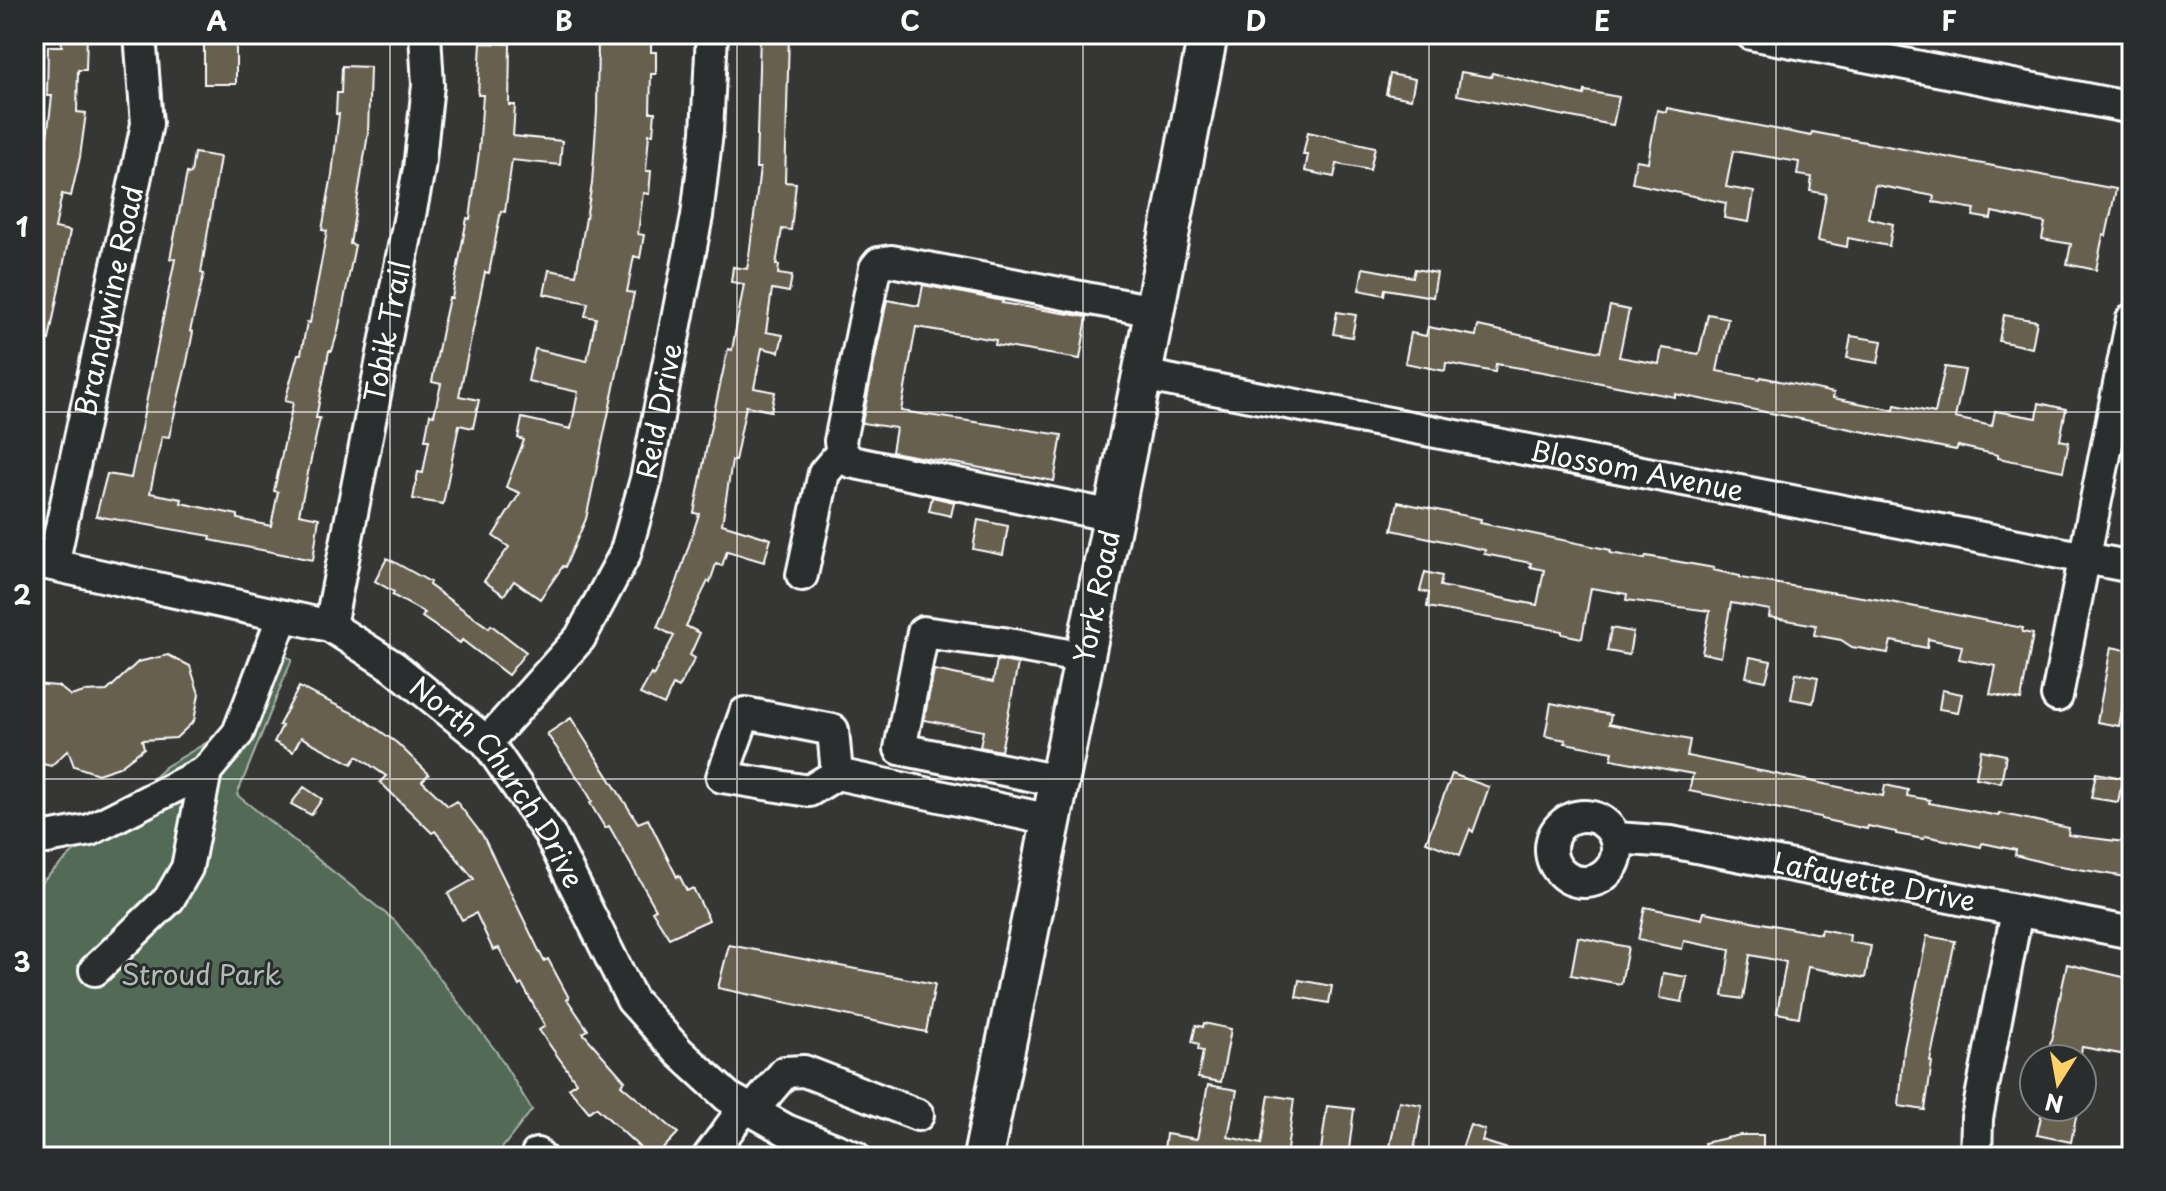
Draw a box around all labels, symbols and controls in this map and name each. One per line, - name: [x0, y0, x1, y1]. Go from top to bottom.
- text: A: [207, 1, 227, 40]
- text: B: [555, 1, 573, 40]
- text: C: [900, 1, 920, 40]
- text: D: [1246, 1, 1266, 40]
- text: E: [1594, 1, 1610, 40]
- text: F: [1941, 1, 1957, 40]
- street label: Brandywine Road: [62, 181, 153, 420]
- text: 1: [16, 207, 28, 246]
- street label: Tobik Trail: [351, 257, 421, 406]
- street label: Reid Drive: [624, 339, 692, 482]
- street label: Blossom Avenue: [1527, 428, 1748, 511]
- street label: York Road: [1061, 526, 1130, 666]
- text: 2: [13, 575, 31, 614]
- street label: North Church Drive: [401, 665, 596, 895]
- street label: Lafayette Drive: [1769, 840, 1979, 922]
- text: 3: [13, 942, 31, 981]
- park label: Stroud Park: [121, 952, 281, 995]
- north arrow: [2018, 1043, 2098, 1123]
- text: N: [2042, 1086, 2066, 1122]

